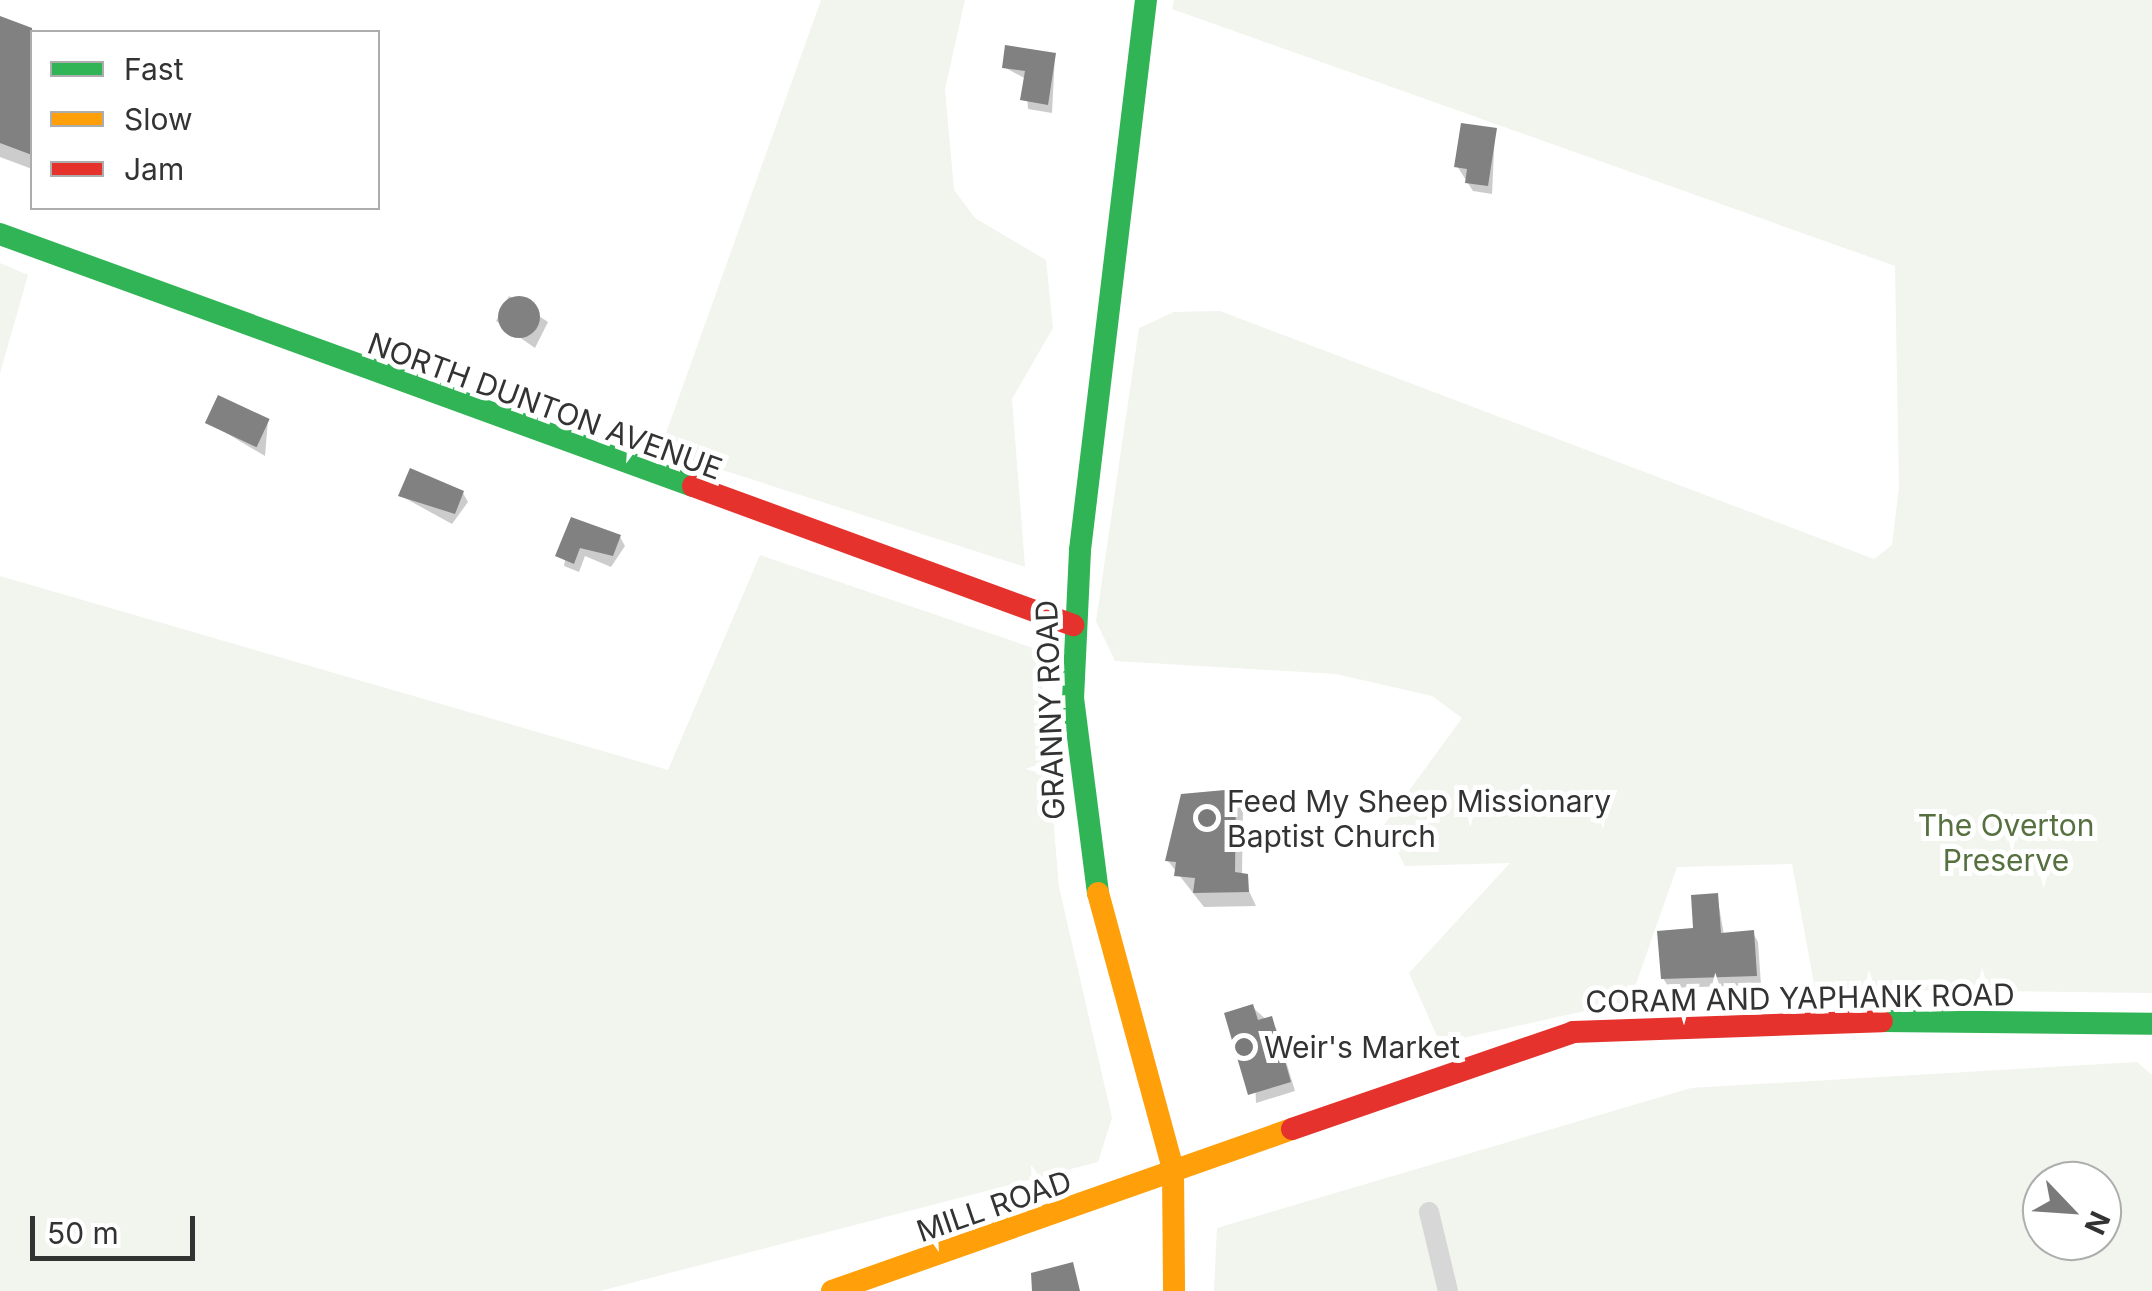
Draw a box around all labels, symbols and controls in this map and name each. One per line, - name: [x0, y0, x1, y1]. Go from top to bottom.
- legend: [30, 30, 380, 210]
- text: Fast: [124, 51, 183, 87]
- text: Slow: [124, 101, 193, 137]
- text: Jam: [124, 151, 184, 187]
- street label: NORTH DUNTON AVENUE: [363, 325, 727, 487]
- street label: GRANNY ROAD: [1028, 599, 1072, 821]
- place label: Feed My Sheep Missionary Baptist Church: [1227, 783, 1611, 854]
- marker: Feed My Sheep Missionary Baptist Church: [1196, 807, 1218, 829]
- park label: The Overton Preserve: [1918, 807, 2094, 878]
- street label: CORAM AND YAPHANK ROAD: [1585, 976, 2015, 1020]
- place label: Weir's Market: [1264, 1029, 1460, 1065]
- marker: Weir's Market: [1233, 1036, 1255, 1058]
- north arrow: [2022, 1161, 2122, 1261]
- street label: MILL ROAD: [912, 1163, 1076, 1249]
- scale bar: [35, 1196, 200, 1258]
- text: N: [2077, 1206, 2117, 1240]
- text: 50 m: [47, 1215, 119, 1251]

